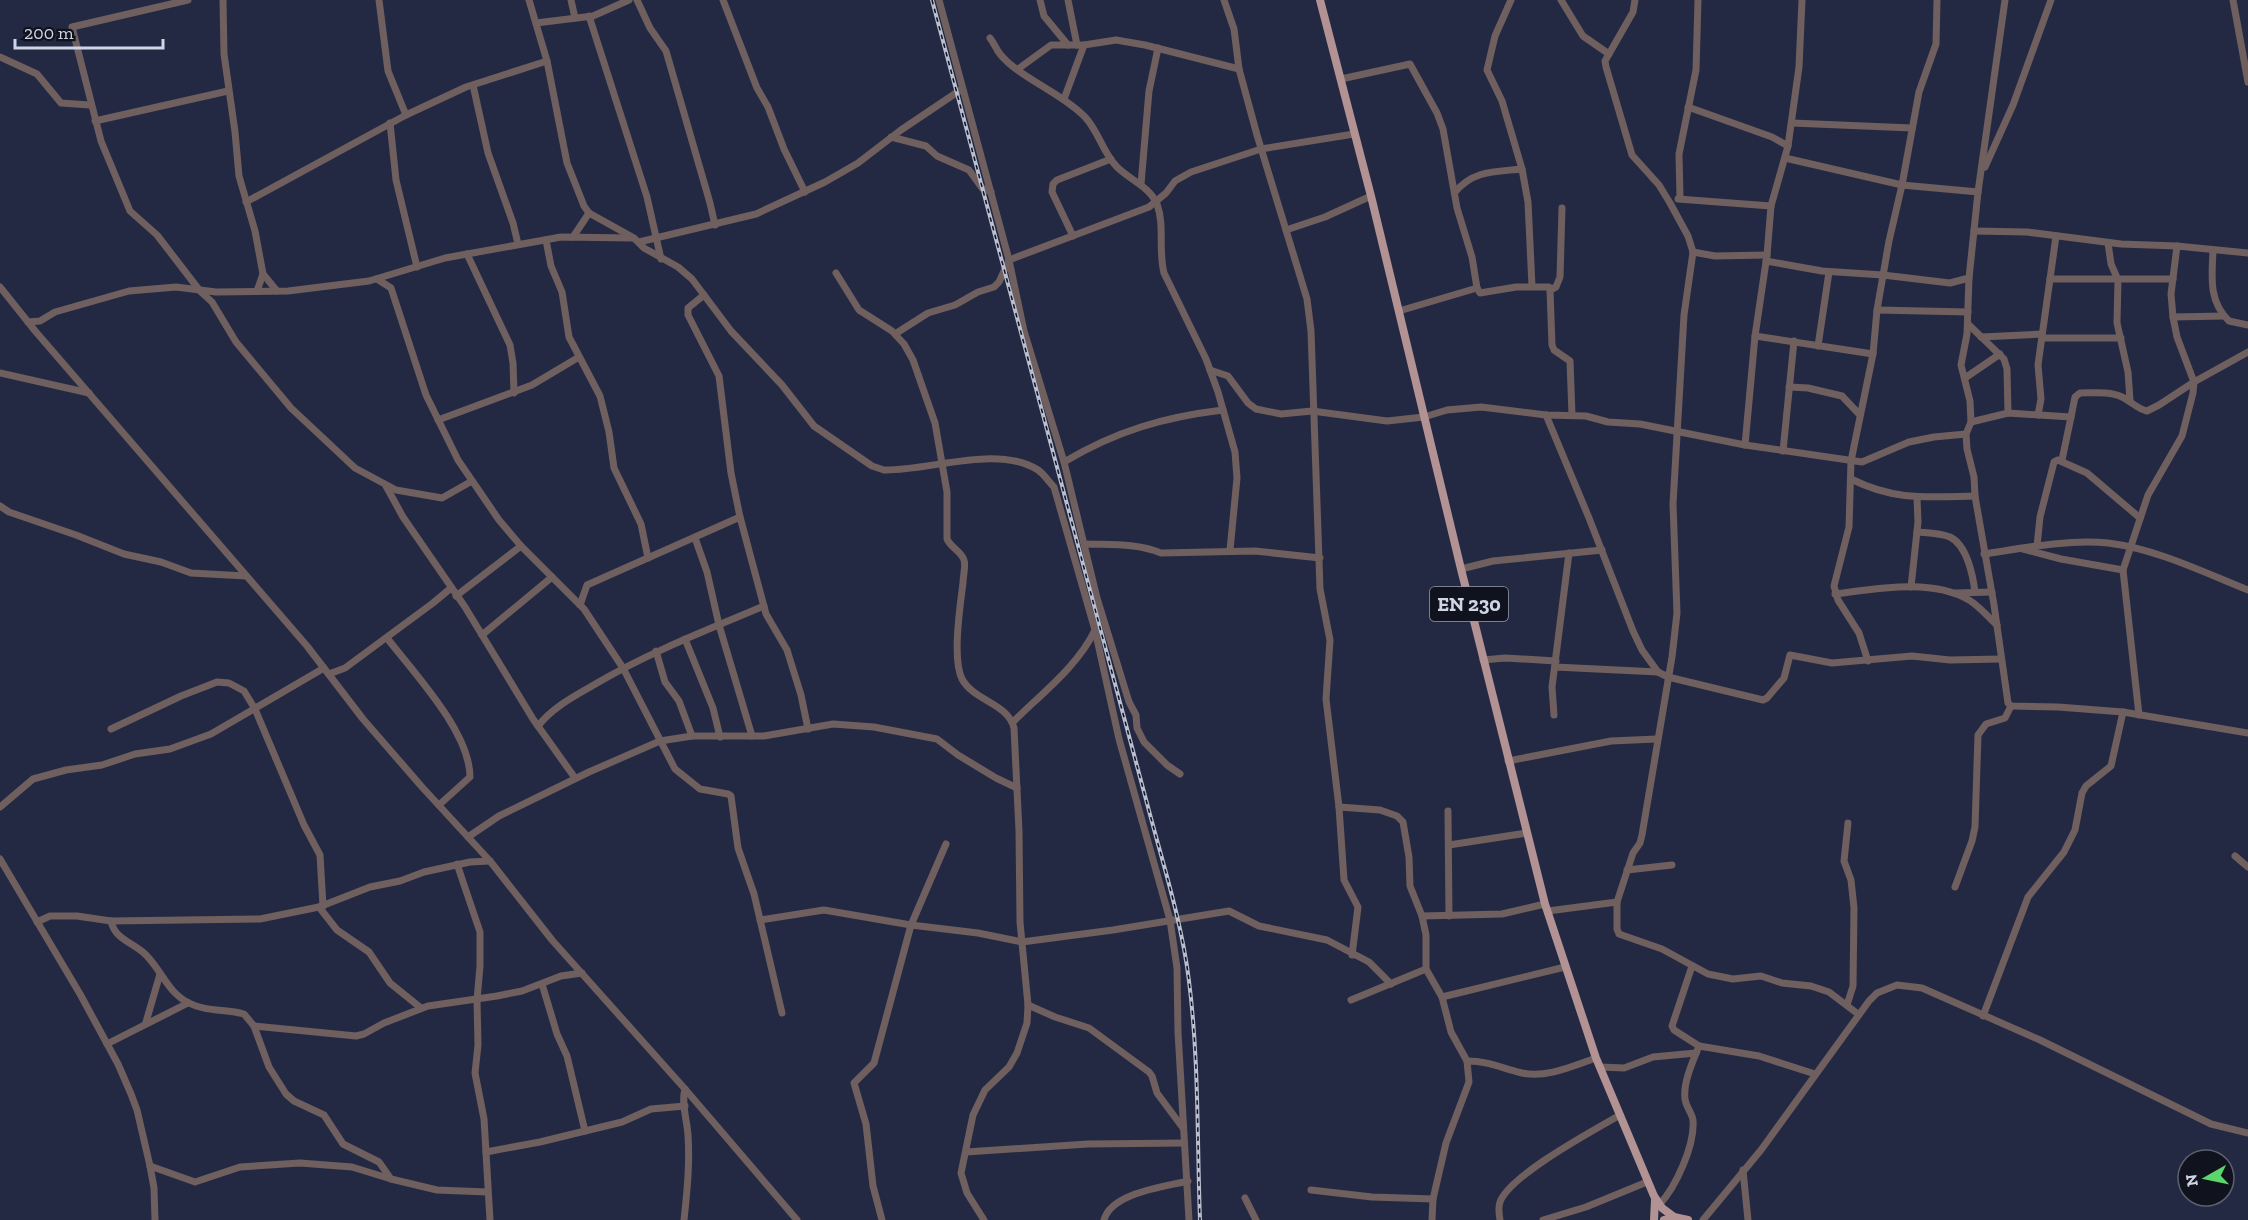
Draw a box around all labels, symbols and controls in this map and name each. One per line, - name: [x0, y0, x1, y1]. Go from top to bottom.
- scale bar: [15, 12, 164, 50]
- text: 200 m: [24, 22, 74, 44]
- road number: EN 230: [1430, 587, 1508, 621]
- north arrow: [2176, 1148, 2236, 1208]
- text: N: [2181, 1173, 2202, 1188]

